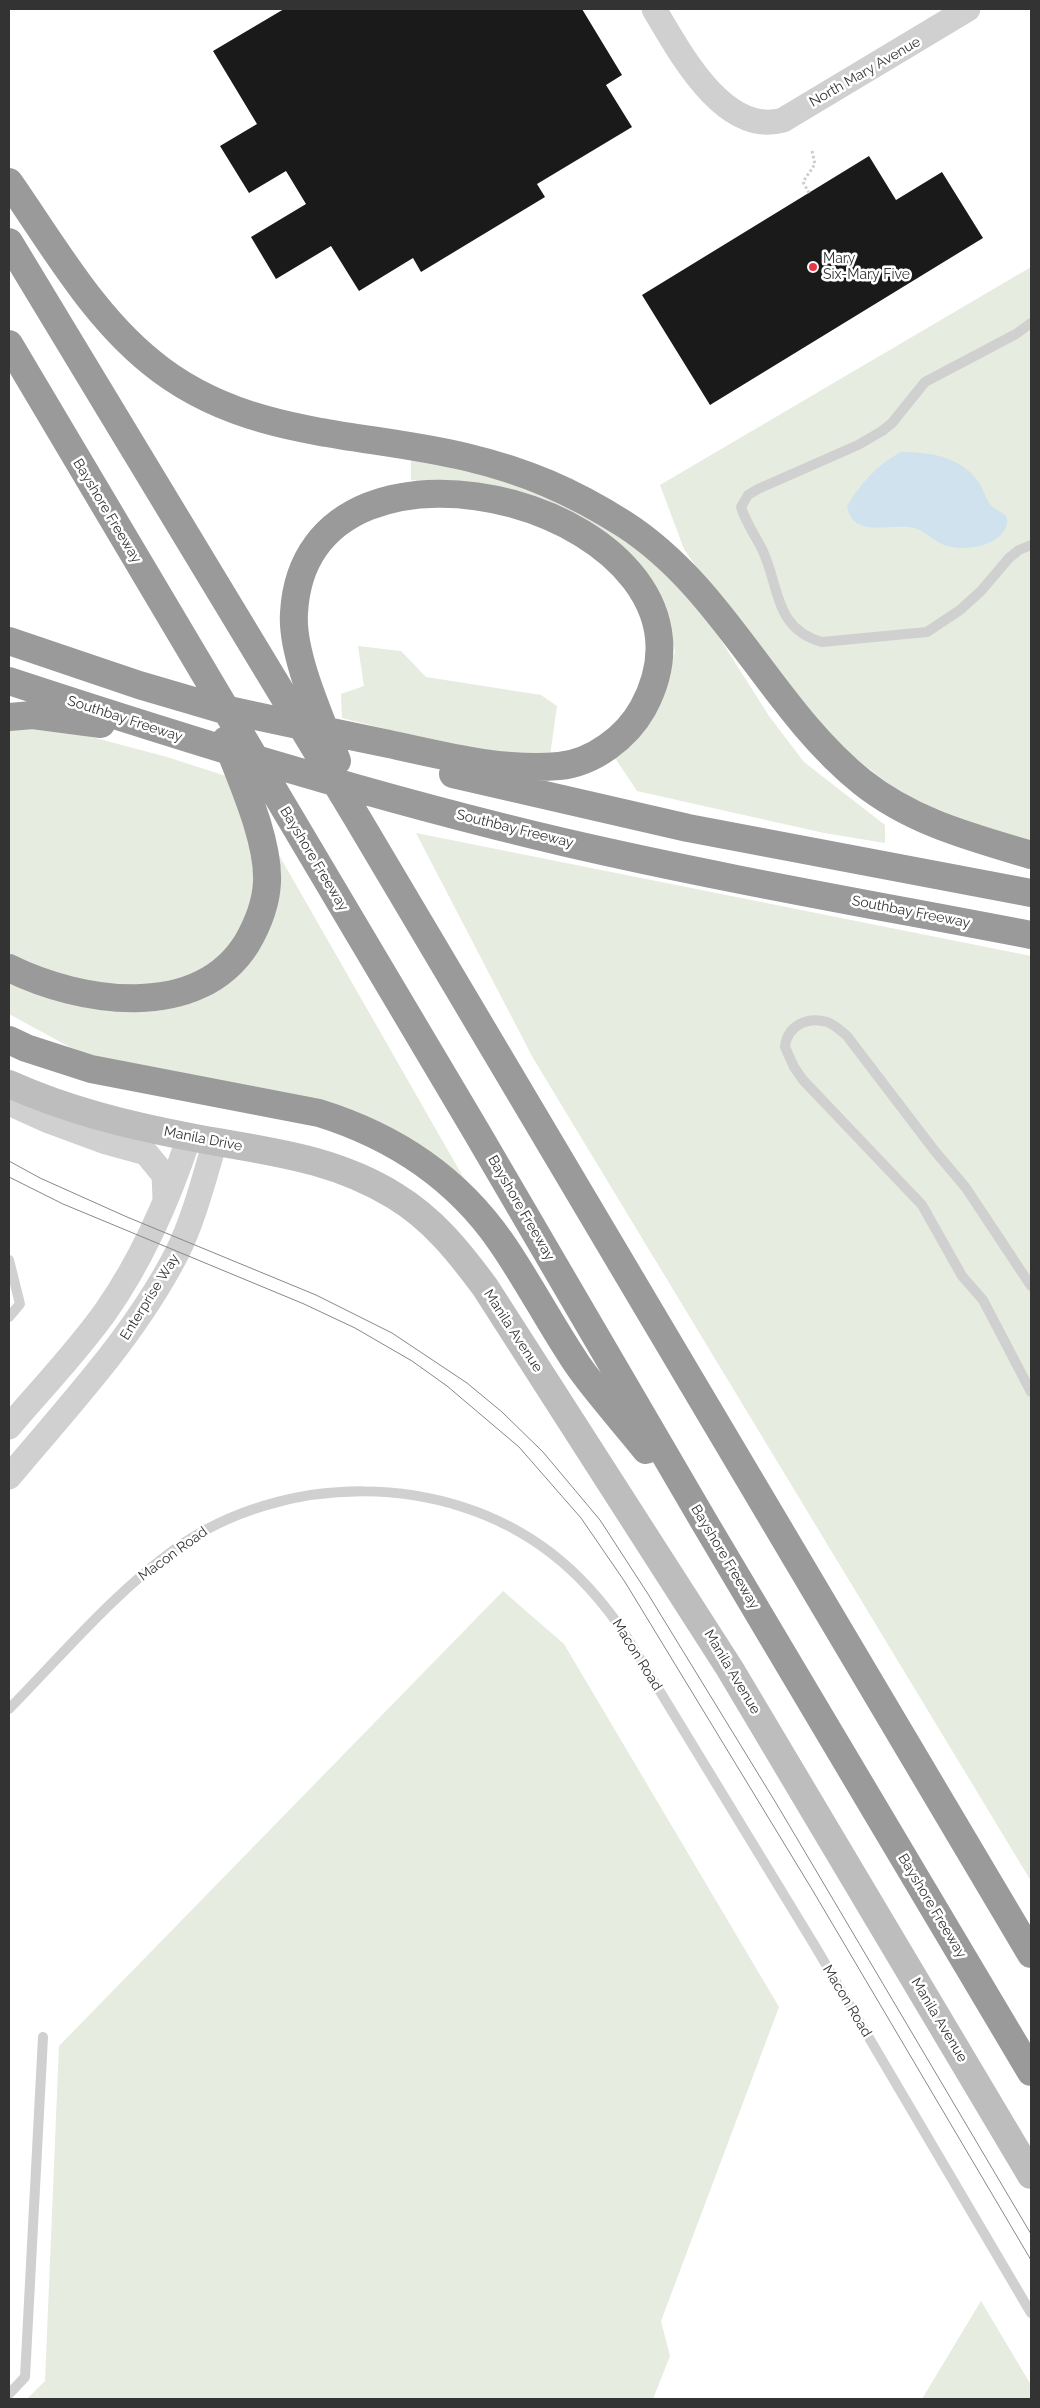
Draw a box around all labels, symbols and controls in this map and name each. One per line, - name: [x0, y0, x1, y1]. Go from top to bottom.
- street label: North Mary Avenue: [807, 33, 923, 111]
- place label: Mary Six-Mary Five: [823, 251, 910, 284]
- marker: Mary Six-Mary Five: [807, 261, 819, 273]
- street label: Bayshore Freeway: [69, 456, 145, 566]
- street label: Southbay Freeway: [65, 692, 185, 746]
- street label: Bayshore Freeway: [276, 804, 352, 914]
- street label: Southbay Freeway: [455, 806, 575, 852]
- street label: Southbay Freeway: [850, 892, 972, 932]
- street label: Manila Drive: [162, 1123, 244, 1155]
- street label: Bayshore Freeway: [484, 1152, 558, 1264]
- street label: Enterprise Way: [117, 1251, 183, 1343]
- street label: Manila Avenue: [480, 1287, 546, 1375]
- street label: Bayshore Freeway: [687, 1502, 763, 1612]
- street label: Macon Road: [135, 1523, 211, 1585]
- street label: Macon Road: [608, 1616, 666, 1694]
- street label: Manila Avenue: [700, 1627, 764, 1717]
- street label: Bayshore Freeway: [894, 1851, 970, 1961]
- street label: Macon Road: [819, 1962, 875, 2040]
- street label: Manila Avenue: [907, 1975, 971, 2065]

